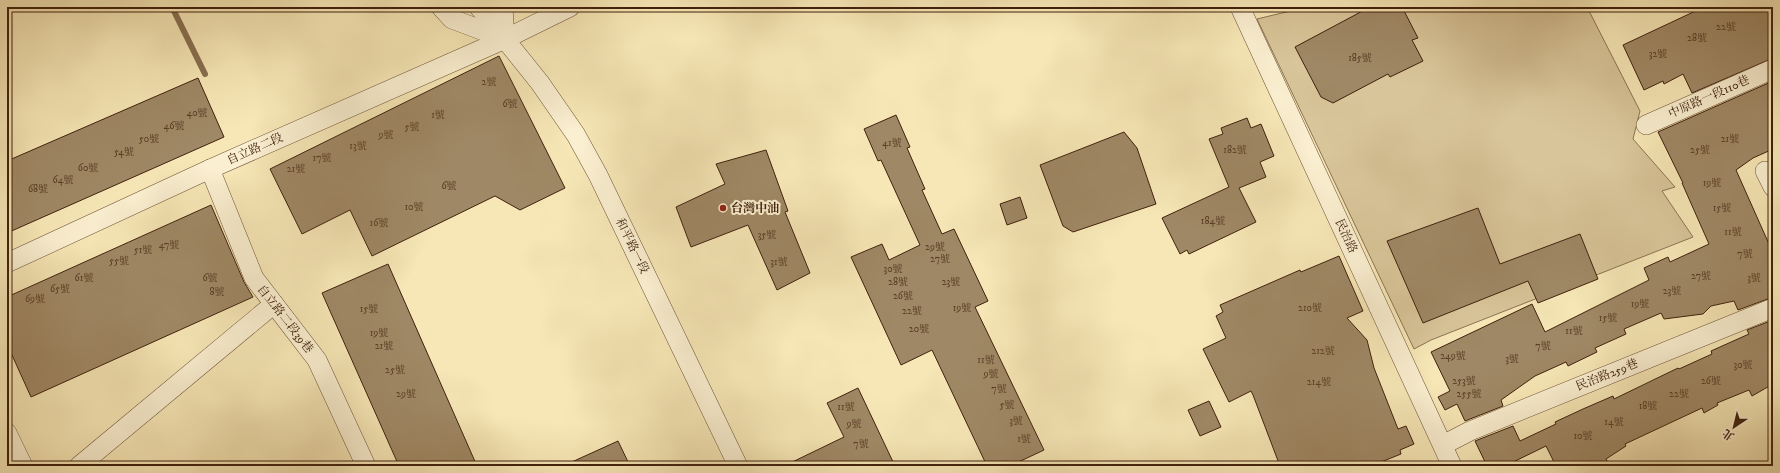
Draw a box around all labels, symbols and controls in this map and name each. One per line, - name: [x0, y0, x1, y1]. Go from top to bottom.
- house number: 22號: [1716, 21, 1736, 33]
- house number: 28號: [1687, 32, 1707, 44]
- house number: 32號: [1649, 48, 1667, 60]
- house number: 185號: [1348, 52, 1372, 64]
- street label: 中原路一段110巷: [1666, 72, 1752, 122]
- house number: 2號: [482, 76, 496, 88]
- house number: 6號: [502, 98, 518, 110]
- house number: 40號: [186, 107, 208, 119]
- house number: 1號: [431, 109, 445, 121]
- house number: 46號: [164, 120, 184, 132]
- house number: 5號: [405, 121, 419, 133]
- house number: 9號: [378, 129, 394, 141]
- street label: 自立路二段: [225, 130, 285, 168]
- house number: 50號: [139, 133, 159, 145]
- house number: 21號: [1721, 133, 1739, 145]
- house number: 41號: [882, 137, 902, 149]
- house number: 13號: [349, 140, 367, 152]
- house number: 182號: [1223, 144, 1247, 156]
- house number: 25號: [1690, 144, 1710, 156]
- house number: 54號: [114, 146, 134, 158]
- house number: 17號: [313, 152, 331, 164]
- house number: 60號: [78, 162, 98, 174]
- house number: 21號: [287, 163, 305, 175]
- house number: 64號: [53, 174, 73, 186]
- house number: 19號: [1703, 177, 1721, 189]
- house number: 6號: [441, 180, 457, 192]
- house number: 68號: [28, 183, 48, 195]
- house number: 10號: [404, 201, 424, 213]
- place label: 台灣中油: [731, 201, 779, 216]
- house number: 15號: [1713, 202, 1731, 214]
- marker: 台灣中油: [718, 203, 728, 213]
- house number: 184號: [1201, 215, 1225, 227]
- street label: 和平路一段: [612, 216, 652, 276]
- house number: 16號: [370, 217, 388, 229]
- street label: 民治路: [1332, 217, 1360, 255]
- house number: 11號: [1724, 226, 1742, 238]
- house number: 35號: [758, 229, 776, 241]
- house number: 47號: [159, 239, 179, 251]
- house number: 29號: [925, 241, 945, 253]
- house number: 51號: [134, 244, 152, 256]
- house number: 7號: [1737, 248, 1753, 260]
- house number: 27號: [930, 253, 950, 265]
- house number: 55號: [109, 255, 129, 267]
- house number: 31號: [770, 256, 788, 268]
- house number: 30號: [883, 263, 903, 275]
- house number: 27號: [1691, 270, 1711, 282]
- house number: 61號: [75, 272, 93, 284]
- house number: 6號: [202, 272, 218, 284]
- house number: 3號: [1747, 272, 1761, 284]
- house number: 28號: [888, 276, 908, 288]
- house number: 23號: [942, 276, 960, 288]
- street label: 自立路二段39巷: [254, 282, 316, 356]
- house number: 65號: [50, 283, 70, 295]
- house number: 23號: [1663, 285, 1681, 297]
- house number: 8號: [209, 286, 225, 298]
- house number: 26號: [893, 290, 913, 302]
- house number: 69號: [25, 293, 45, 305]
- house number: 19號: [1631, 298, 1649, 310]
- house number: 19號: [953, 302, 971, 314]
- house number: 210號: [1298, 302, 1322, 314]
- house number: 15號: [360, 303, 378, 315]
- house number: 22號: [902, 305, 922, 317]
- house number: 15號: [1599, 312, 1617, 324]
- house number: 20號: [909, 323, 929, 335]
- house number: 11號: [1565, 325, 1583, 337]
- house number: 19號: [370, 327, 388, 339]
- house number: 21號: [375, 340, 393, 352]
- house number: 7號: [1535, 340, 1551, 352]
- house number: 212號: [1311, 345, 1335, 357]
- house number: 249號: [1440, 350, 1466, 362]
- house number: 3號: [1505, 353, 1519, 365]
- house number: 11號: [977, 354, 995, 366]
- street label: 民治路259巷: [1574, 356, 1640, 394]
- house number: 30號: [1733, 359, 1753, 371]
- house number: 25號: [385, 364, 405, 376]
- house number: 9號: [983, 368, 999, 380]
- house number: 253號: [1452, 375, 1476, 387]
- house number: 26號: [1701, 375, 1721, 387]
- house number: 214號: [1307, 376, 1331, 388]
- house number: 7號: [991, 383, 1007, 395]
- house number: 29號: [396, 388, 416, 400]
- house number: 255號: [1457, 388, 1481, 400]
- house number: 22號: [1669, 388, 1689, 400]
- house number: 5號: [1000, 399, 1014, 411]
- house number: 18號: [1639, 400, 1657, 412]
- house number: 11號: [837, 401, 855, 413]
- north arrow: [1714, 407, 1754, 447]
- house number: 3號: [1009, 415, 1023, 427]
- house number: 14號: [1604, 416, 1624, 428]
- house number: 9號: [846, 418, 862, 430]
- text: 北: [1720, 425, 1737, 443]
- house number: 10號: [1573, 430, 1593, 442]
- house number: 1號: [1017, 433, 1031, 445]
- house number: 7號: [853, 438, 869, 450]

